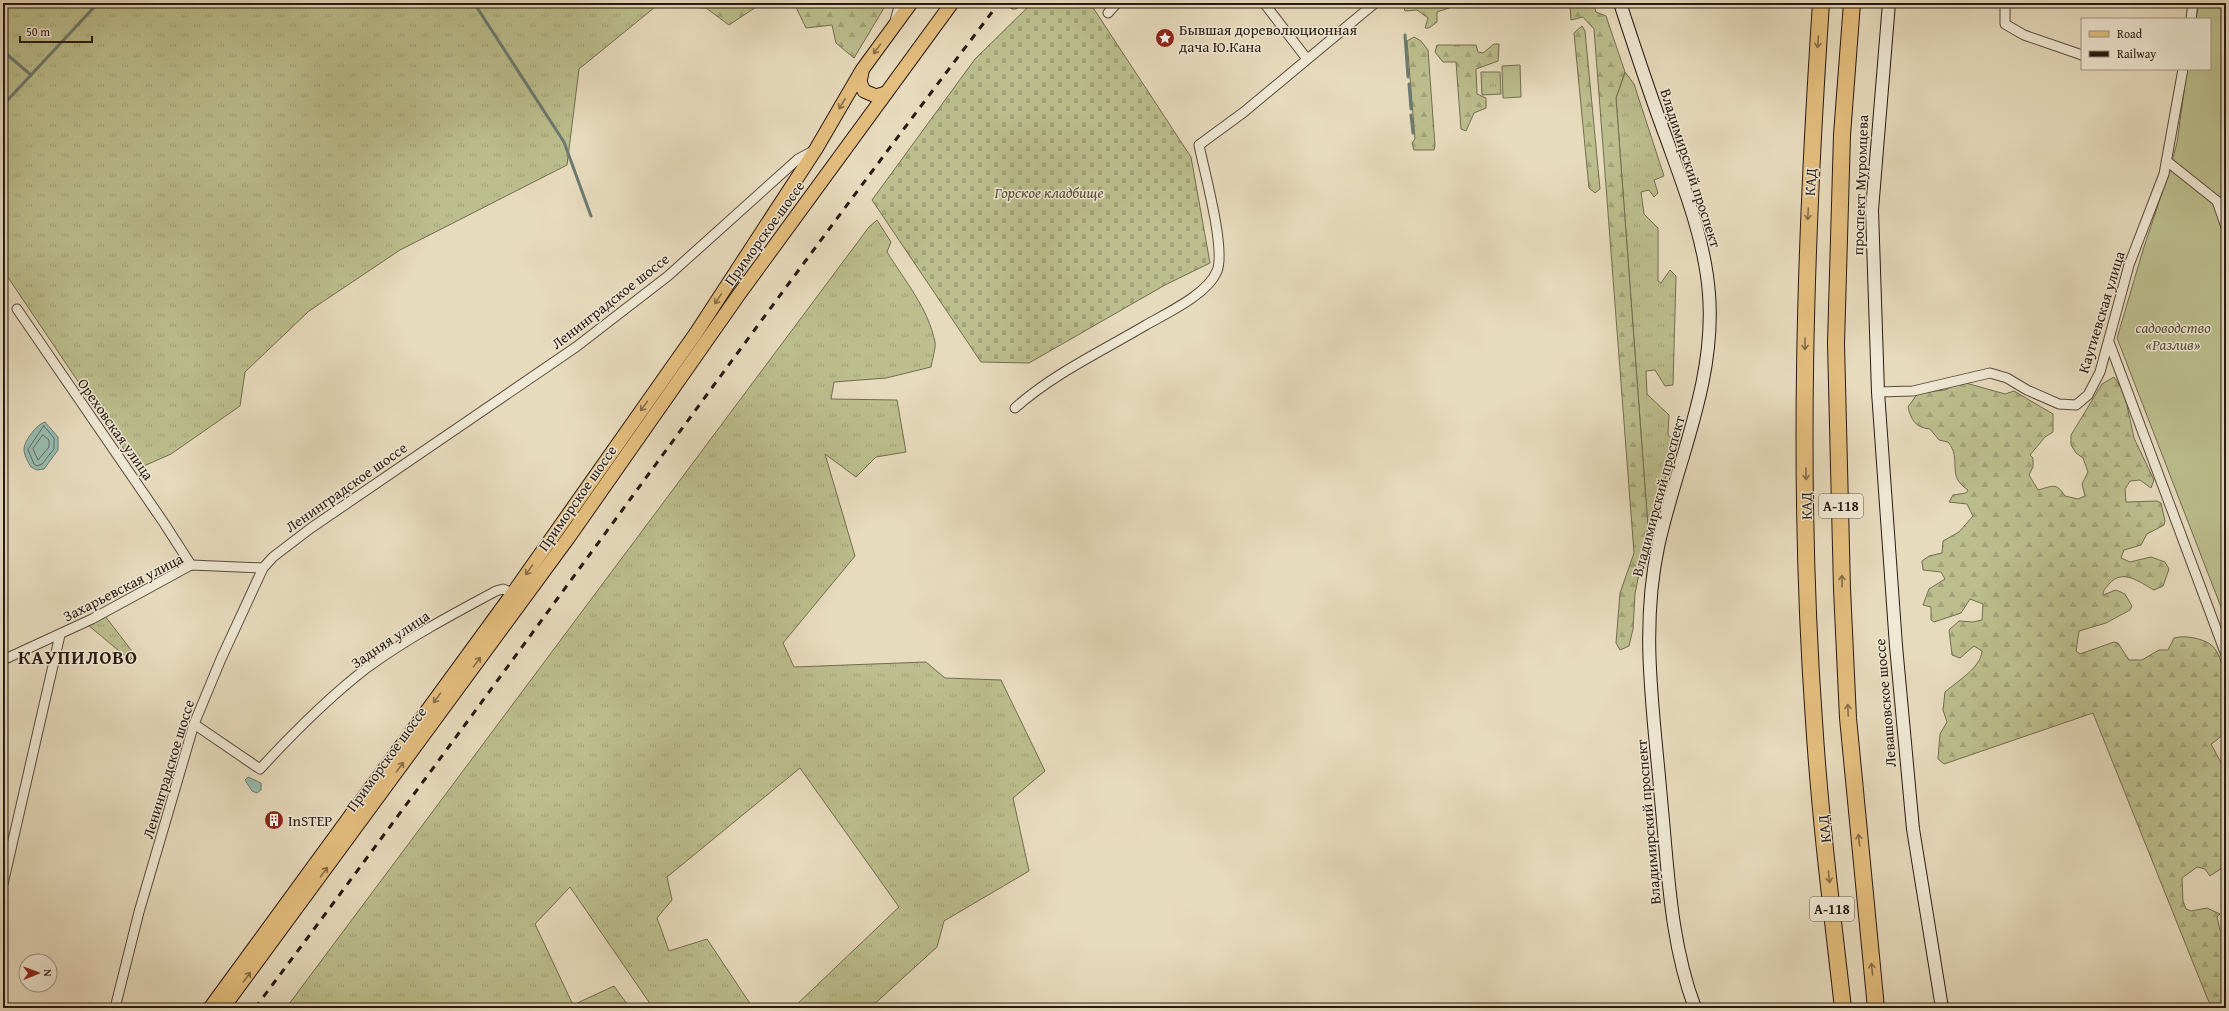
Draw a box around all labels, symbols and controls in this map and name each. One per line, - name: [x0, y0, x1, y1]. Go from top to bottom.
- scale bar: [20, 18, 92, 44]
- legend: [2081, 18, 2211, 70]
- place label: Бывшая дореволюционная дача Ю.Кана: [1179, 19, 1357, 57]
- text: 50 m: [26, 23, 50, 40]
- text: Road: [2117, 25, 2143, 42]
- place icon: Бывшая дореволюционная дача Ю.Кана: [1154, 27, 1176, 49]
- one-way arrow: [1815, 35, 1822, 48]
- one-way arrow: [873, 43, 881, 54]
- text: Railway: [2117, 45, 2156, 62]
- street label: Владимирский проспект: [1655, 86, 1727, 251]
- one-way arrow: [838, 98, 846, 110]
- street label: проспект Муромцева: [1847, 113, 1873, 256]
- street label: КАД: [1799, 167, 1821, 196]
- street label: Приморское шоссе: [719, 176, 809, 290]
- park label: Горское кладбище: [994, 182, 1103, 203]
- one-way arrow: [1804, 207, 1812, 220]
- street label: Ленинградское шоссе: [547, 248, 673, 354]
- street label: Каугиевская улица: [2072, 248, 2130, 376]
- one-way arrow: [714, 293, 722, 304]
- park label: садоводство «Разлив»: [2135, 317, 2211, 355]
- one-way arrow: [1801, 337, 1809, 350]
- street label: Ореховская улица: [73, 374, 159, 485]
- one-way arrow: [640, 400, 648, 411]
- street label: Владимирский проспект: [1626, 412, 1690, 579]
- street label: Ленинградское шоссе: [281, 437, 411, 537]
- street label: Приморское шоссе: [533, 441, 621, 555]
- one-way arrow: [1802, 467, 1810, 480]
- street label: КАД: [1795, 491, 1817, 520]
- road number: А-118: [1819, 494, 1863, 518]
- street label: Захарьевская улица: [59, 547, 187, 626]
- one-way arrow: [525, 564, 533, 575]
- one-way arrow: [1838, 575, 1846, 588]
- street label: Задняя улица: [347, 604, 434, 673]
- street label: Левашовское шоссе: [1869, 638, 1901, 768]
- district label: КАУПИЛОВО: [18, 643, 138, 671]
- one-way arrow: [473, 657, 481, 668]
- one-way arrow: [433, 692, 441, 703]
- street label: Ленинградское шоссе: [137, 697, 199, 841]
- street label: Приморское шоссе: [341, 702, 431, 816]
- one-way arrow: [1844, 704, 1852, 717]
- street label: Владимирский проспект: [1630, 738, 1666, 906]
- one-way arrow: [396, 762, 405, 773]
- building icon: InSTEP: [263, 809, 285, 831]
- place label: InSTEP: [288, 810, 332, 831]
- street label: КАД: [1812, 814, 1836, 844]
- one-way arrow: [1855, 834, 1863, 847]
- one-way arrow: [319, 867, 328, 878]
- one-way arrow: [1825, 870, 1832, 883]
- road number: А-118: [1810, 897, 1854, 921]
- north arrow: [18, 953, 58, 993]
- one-way arrow: [1869, 963, 1876, 976]
- text: N: [40, 969, 56, 977]
- one-way arrow: [242, 971, 251, 982]

